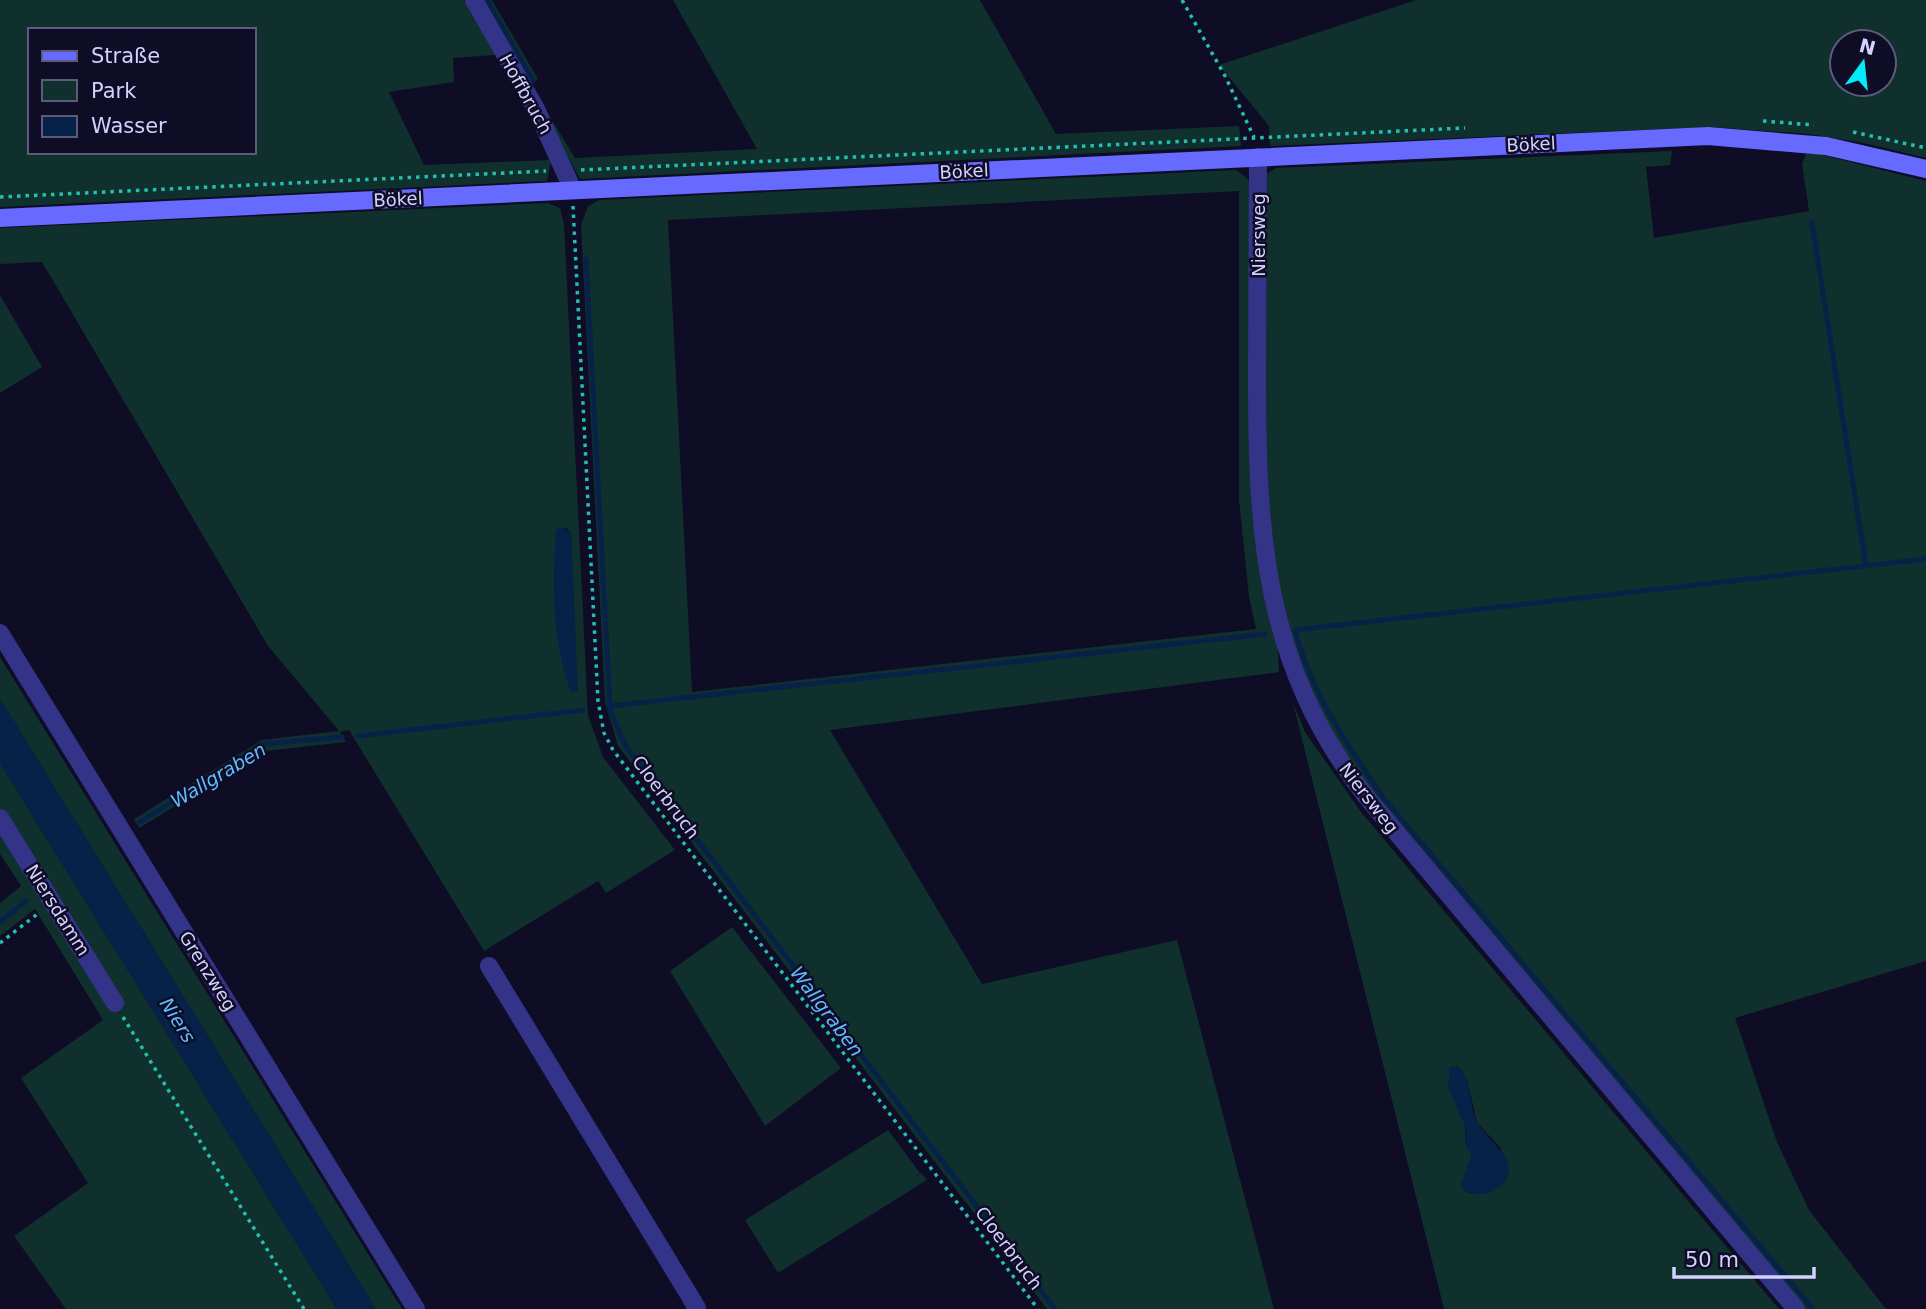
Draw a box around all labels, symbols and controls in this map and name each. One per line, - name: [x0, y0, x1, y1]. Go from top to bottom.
- legend: [28, 28, 256, 154]
- north arrow: [1828, 28, 1898, 98]
- text: N: [1857, 34, 1878, 59]
- text: Straße: [91, 44, 160, 68]
- street label: Hoffbruch: [495, 50, 557, 138]
- text: Park: [91, 79, 137, 103]
- text: Wasser: [91, 114, 167, 138]
- street label: Bökel: [1506, 132, 1556, 156]
- street label: Bökel: [939, 159, 989, 183]
- street label: Bökel: [373, 187, 423, 211]
- street label: Niersweg: [1248, 193, 1269, 277]
- water label: Wallgraben: [166, 738, 270, 812]
- street label: Cloerbruch: [628, 751, 704, 843]
- street label: Niersweg: [1335, 759, 1403, 837]
- street label: Niersdamm: [22, 860, 94, 960]
- street label: Grenzweg: [175, 927, 241, 1015]
- water label: Wallgraben: [786, 962, 868, 1060]
- water label: Niers: [156, 993, 200, 1047]
- street label: Cloerbruch: [971, 1202, 1047, 1294]
- scale bar: [1674, 1236, 1814, 1280]
- text: 50 m: [1685, 1248, 1739, 1272]

